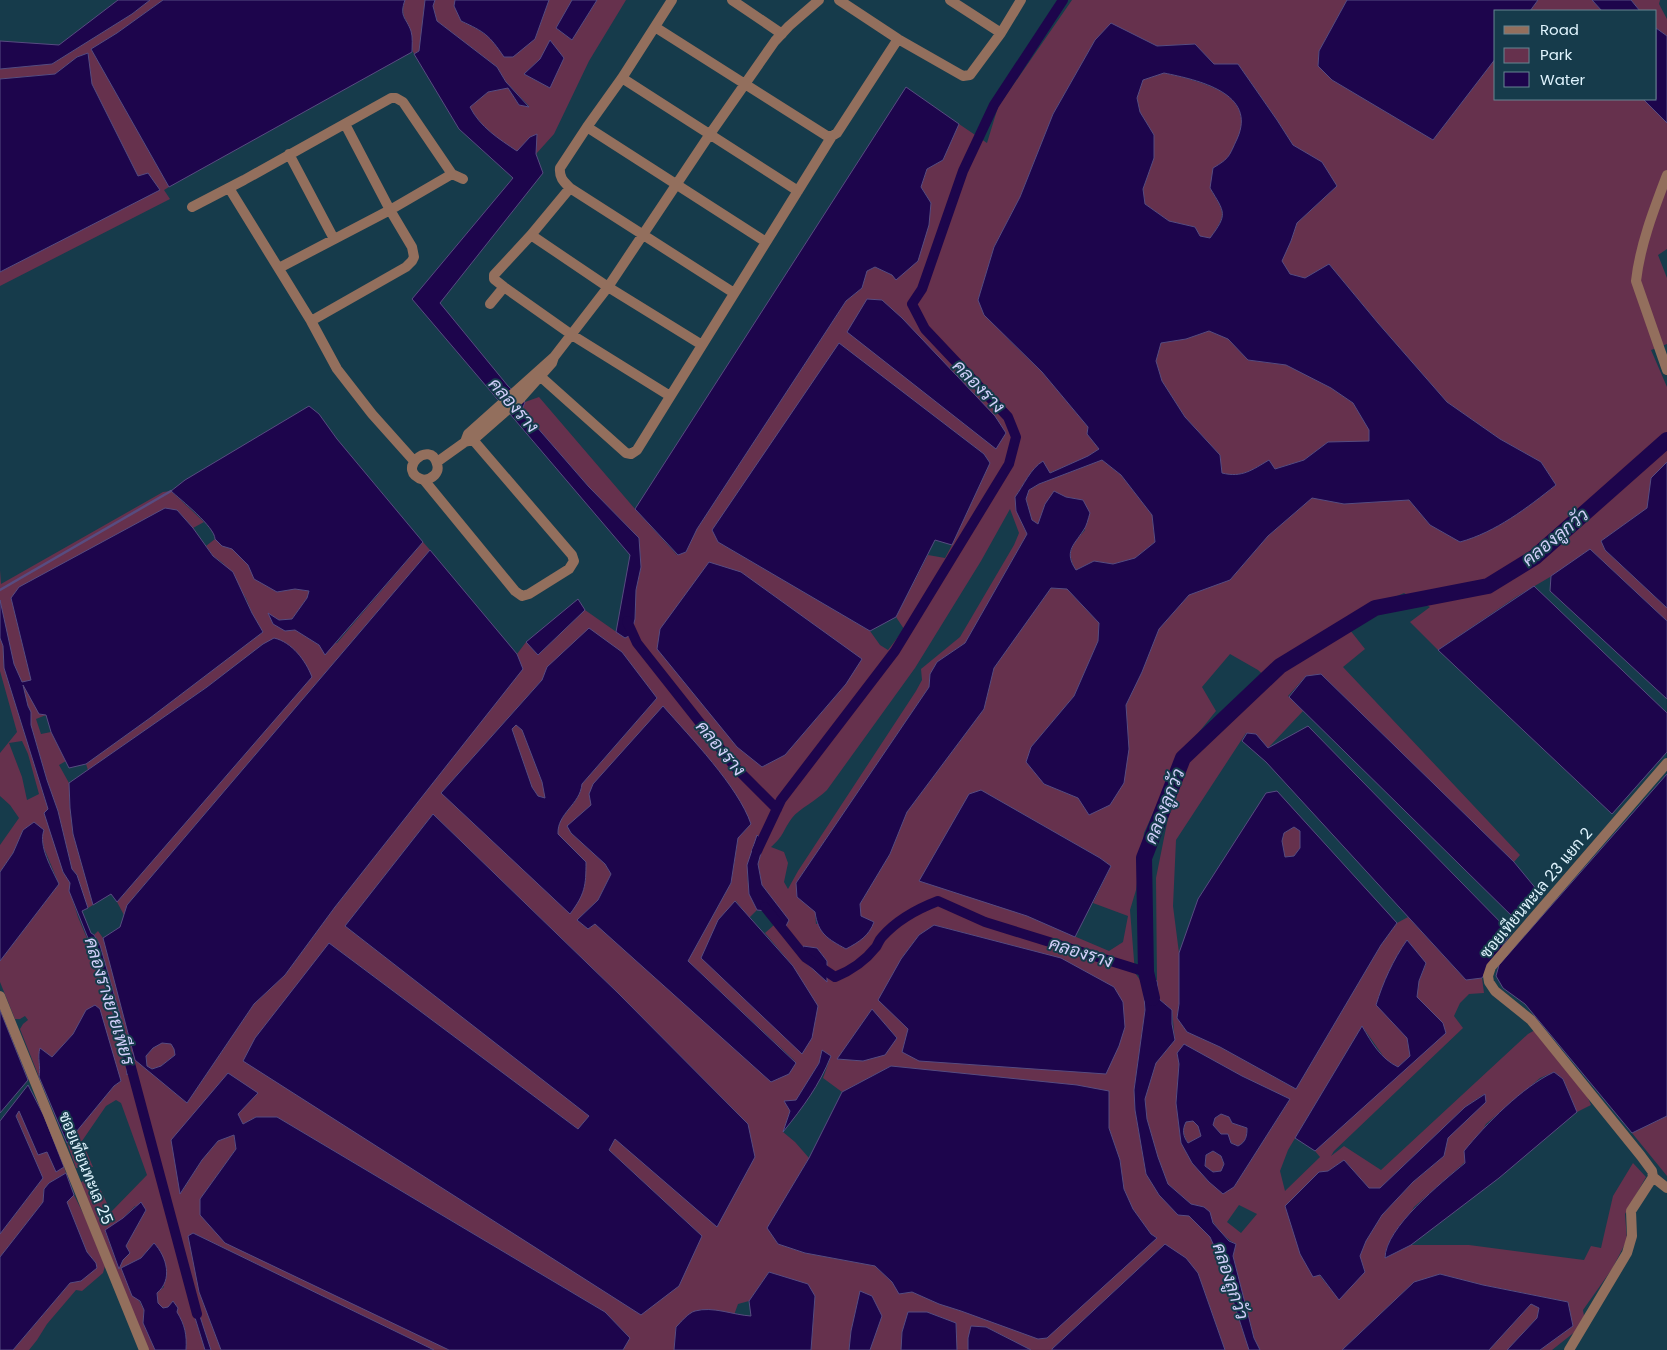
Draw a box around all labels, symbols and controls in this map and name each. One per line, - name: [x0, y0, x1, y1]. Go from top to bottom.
- legend: [1494, 10, 1657, 100]
- text: Road: [1540, 19, 1579, 40]
- text: Park: [1540, 44, 1572, 65]
- text: Water: [1540, 69, 1586, 90]
- water label: คลองราง: [947, 354, 1011, 418]
- water label: คลองราง: [483, 372, 545, 438]
- water label: คลองลูกวัว: [1516, 502, 1594, 572]
- water label: คลองราง: [690, 715, 752, 781]
- water label: คลองลูกวัว: [1138, 765, 1191, 848]
- street label: ซอยเทียนทะเล 23 แยก 2: [1474, 822, 1598, 964]
- water label: คลองราง: [1046, 930, 1116, 974]
- water label: คลองรางยายเพียร: [79, 934, 142, 1069]
- street label: ซอยเทียนทะเล 25: [53, 1108, 119, 1228]
- water label: คลองลูกวัว: [1206, 1239, 1255, 1323]

